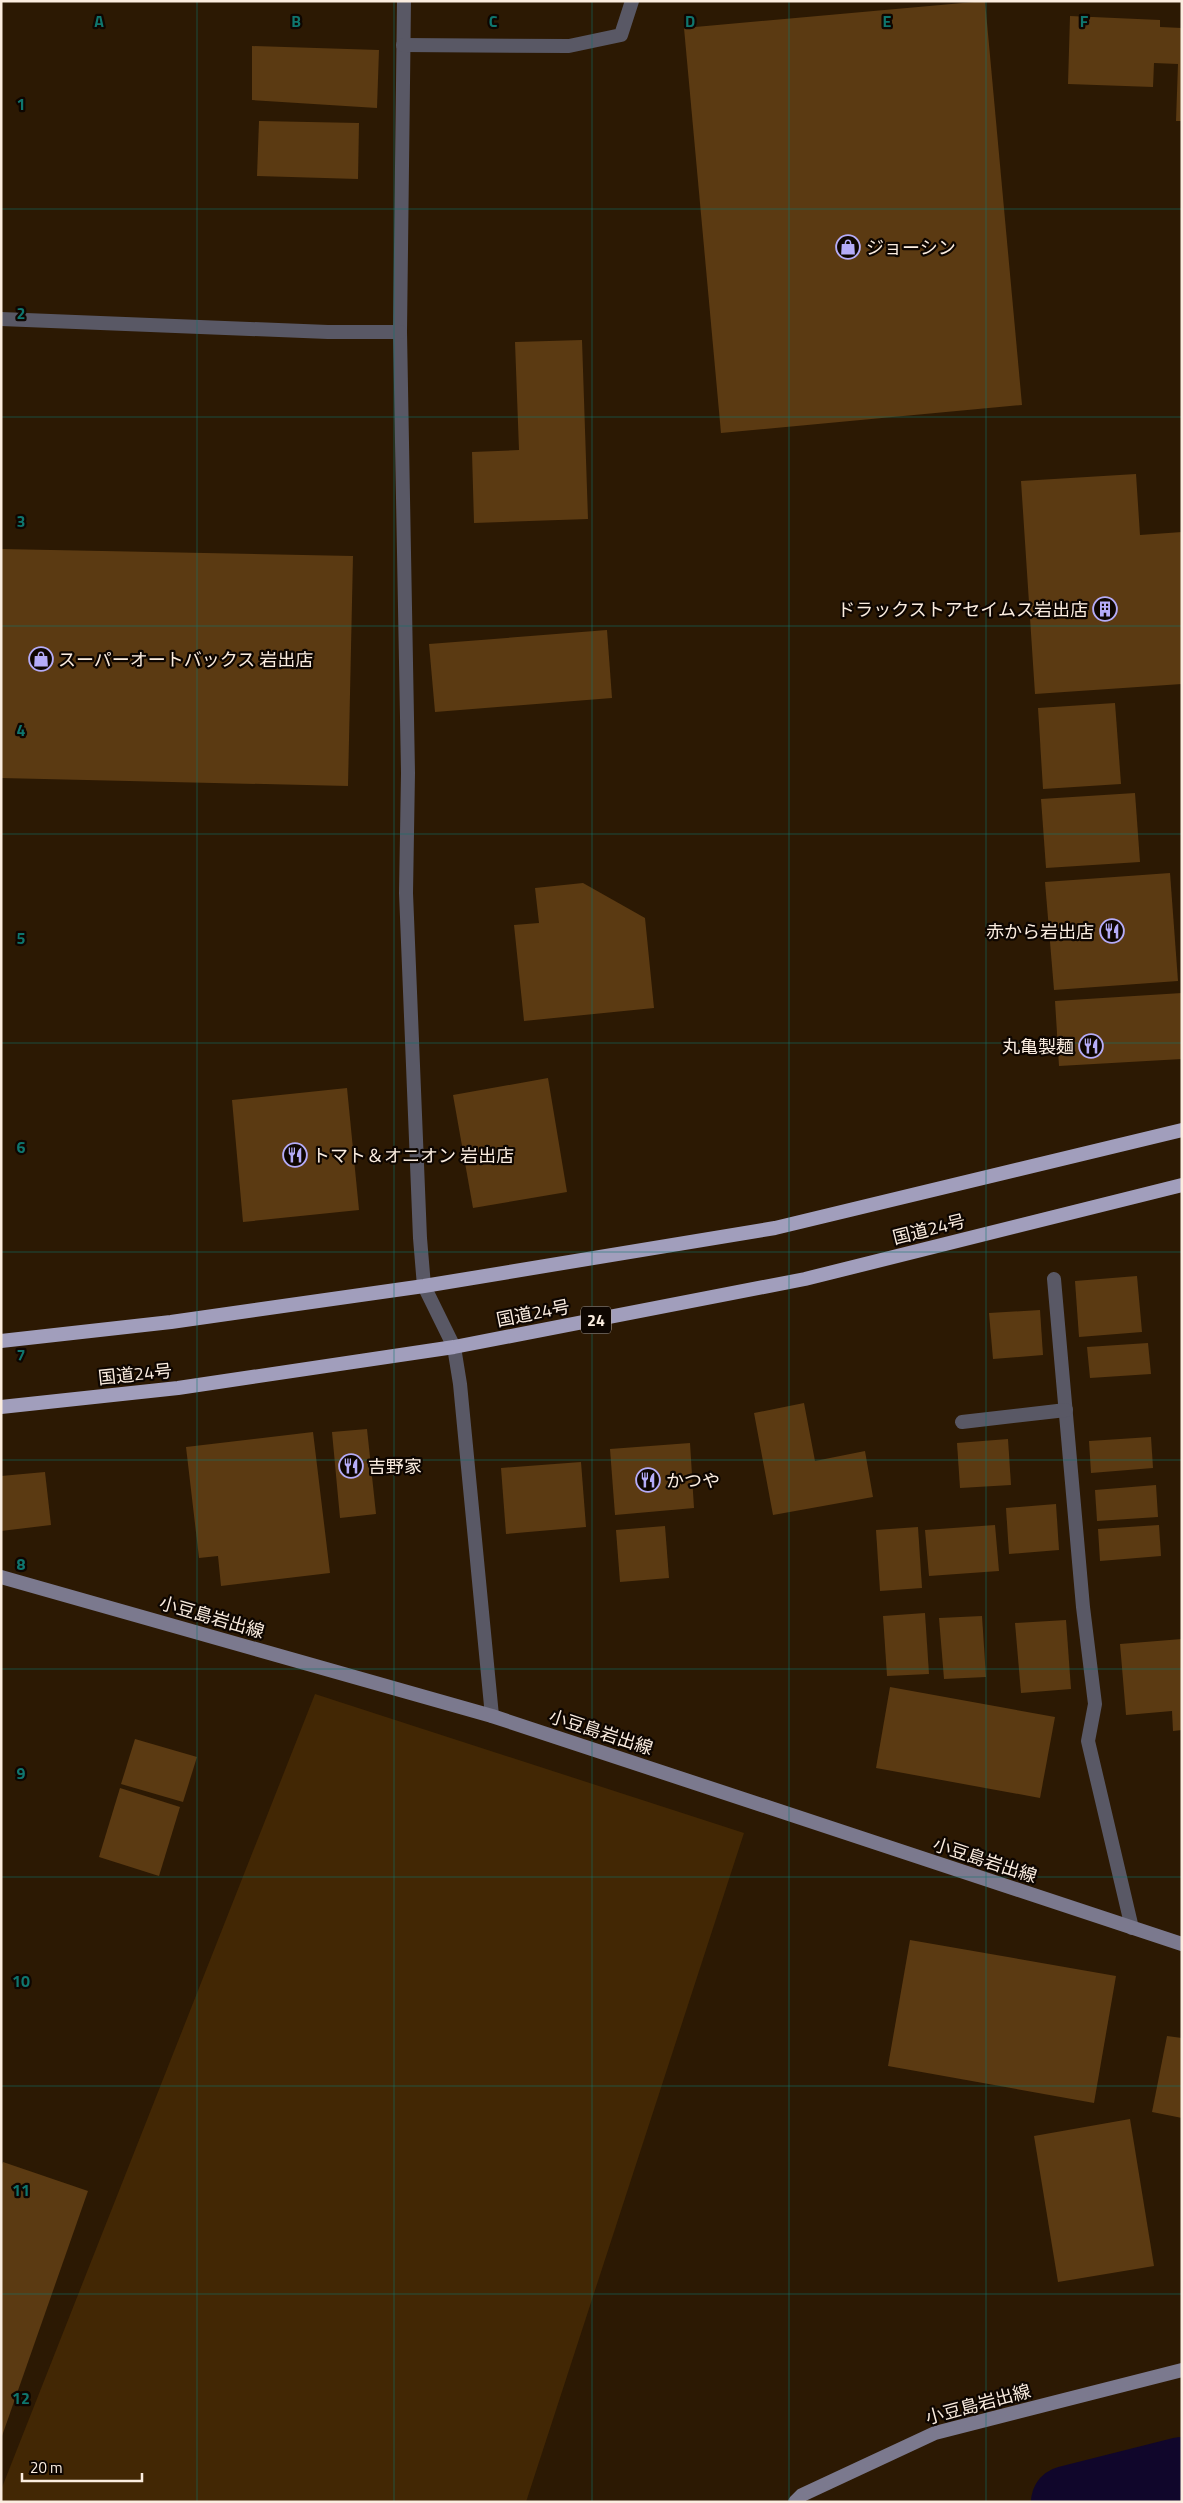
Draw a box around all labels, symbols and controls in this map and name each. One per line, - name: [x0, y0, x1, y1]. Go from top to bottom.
- text: A: [94, 9, 104, 33]
- text: B: [291, 9, 301, 33]
- text: C: [489, 9, 498, 33]
- text: D: [685, 9, 695, 33]
- text: E: [883, 9, 892, 33]
- text: F: [1080, 9, 1089, 33]
- text: 1: [17, 92, 25, 116]
- shop icon: ジョーシン: [835, 234, 861, 260]
- place label: ジョーシン: [866, 234, 956, 261]
- text: 2: [17, 301, 25, 325]
- text: 3: [17, 509, 25, 533]
- place label: ドラックストアセイムス岩出店: [837, 596, 1088, 623]
- building icon: ドラックストアセイムス岩出店: [1092, 596, 1118, 622]
- shop icon: スーパーオートバックス 岩出店: [28, 646, 54, 672]
- place label: スーパーオートバックス 岩出店: [58, 646, 313, 673]
- text: 4: [17, 718, 26, 742]
- place label: 赤から岩出店: [986, 918, 1094, 945]
- restaurant icon: 赤から岩出店: [1099, 918, 1125, 944]
- text: 5: [17, 926, 26, 950]
- place label: 丸亀製麺: [1002, 1033, 1074, 1060]
- restaurant icon: 丸亀製麺: [1078, 1033, 1104, 1059]
- text: 6: [17, 1135, 26, 1159]
- restaurant icon: トマト＆オニオン 岩出店: [282, 1142, 308, 1168]
- place label: トマト＆オニオン 岩出店: [312, 1142, 514, 1169]
- street label: 国道24号: [890, 1207, 968, 1251]
- street label: 国道24号: [494, 1293, 572, 1333]
- road number: 24: [581, 1306, 611, 1334]
- text: 7: [17, 1343, 25, 1367]
- street label: 国道24号: [97, 1357, 173, 1391]
- restaurant icon: 吉野家: [338, 1453, 364, 1479]
- place label: 吉野家: [368, 1453, 422, 1480]
- restaurant icon: かつや: [635, 1467, 661, 1493]
- place label: かつや: [666, 1467, 720, 1494]
- text: 8: [17, 1552, 26, 1576]
- street label: 小豆島岩出線: [156, 1589, 268, 1645]
- street label: 小豆島岩出線: [545, 1702, 657, 1762]
- text: 9: [17, 1761, 26, 1785]
- street label: 小豆島岩出線: [929, 1830, 1041, 1890]
- text: 10: [12, 1969, 30, 1993]
- text: 11: [12, 2178, 30, 2202]
- street label: 小豆島岩出線: [922, 2377, 1034, 2431]
- text: 12: [12, 2386, 30, 2410]
- scale bar: [22, 2450, 142, 2482]
- text: 20 m: [30, 2456, 63, 2479]

